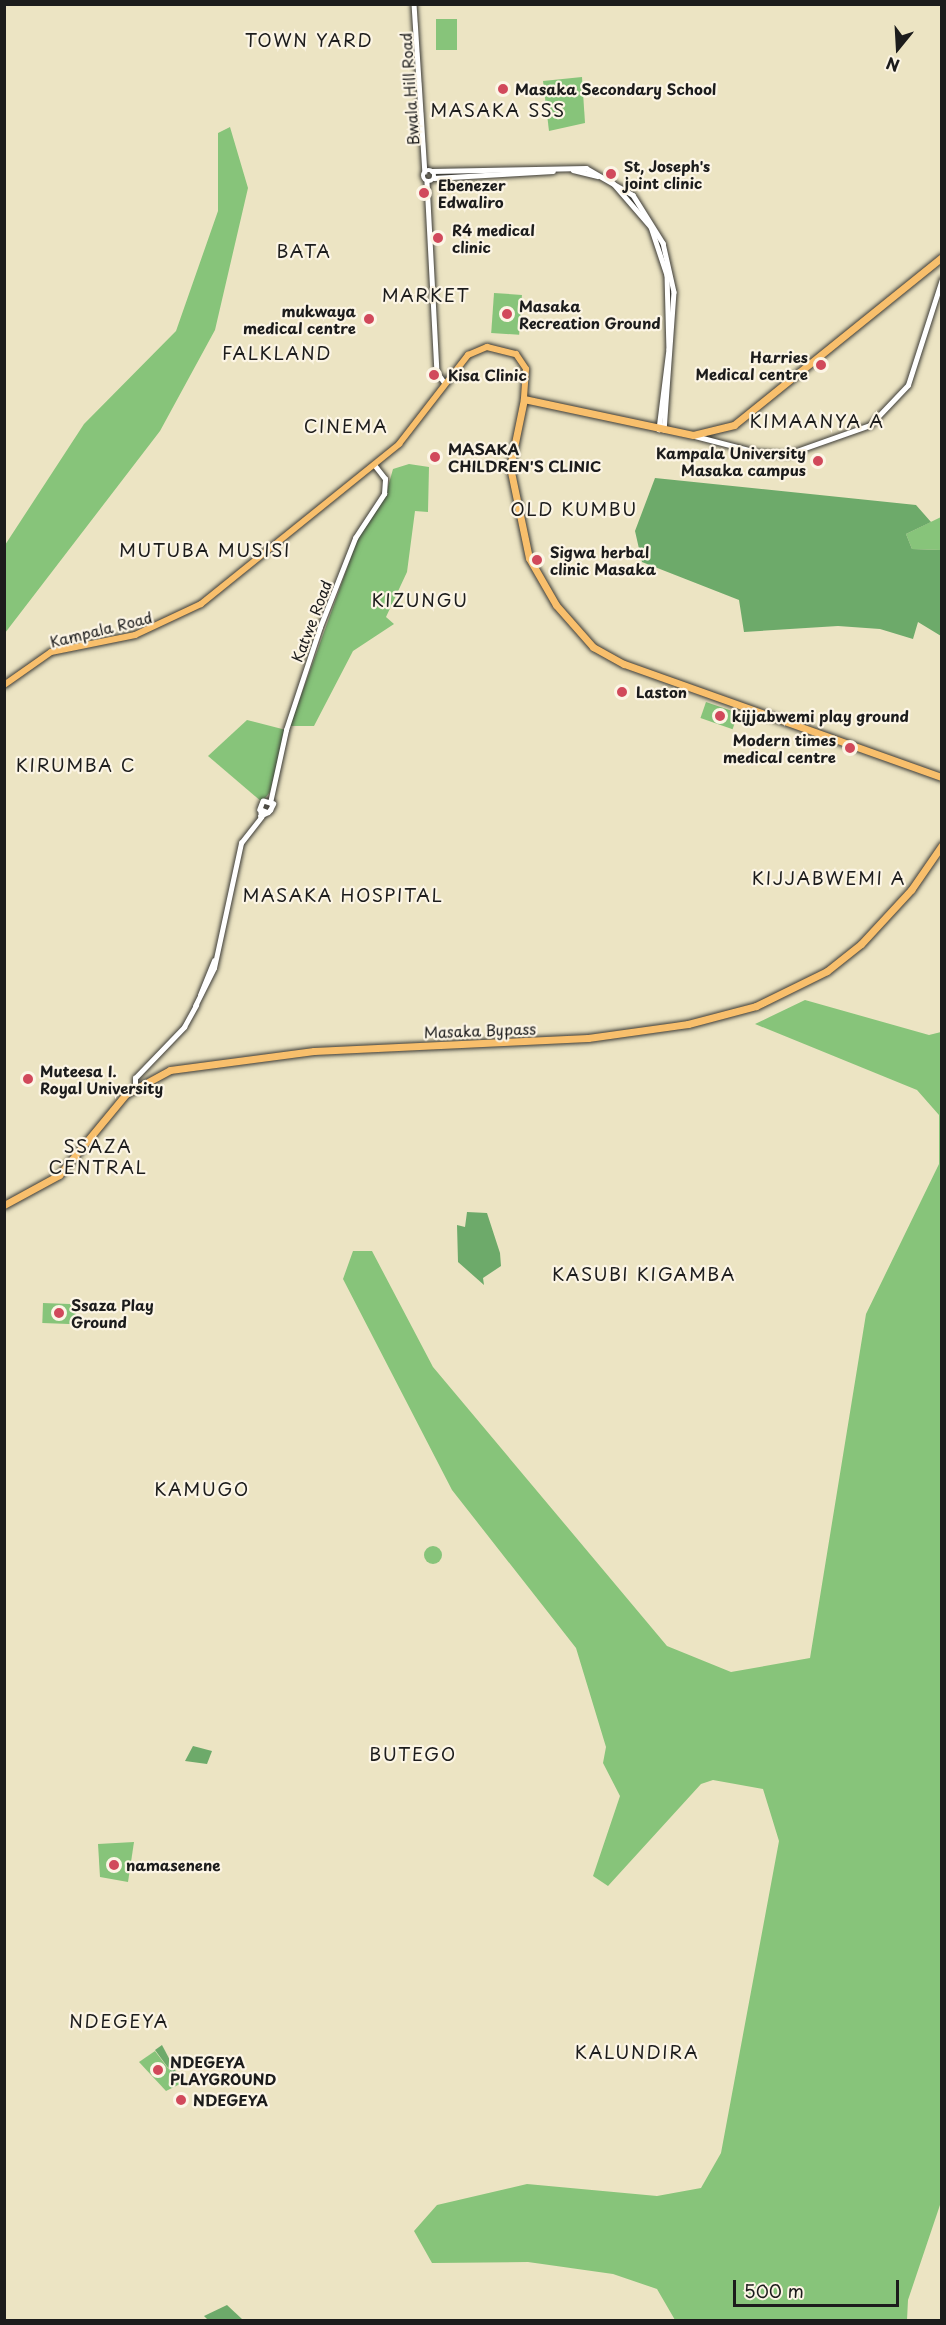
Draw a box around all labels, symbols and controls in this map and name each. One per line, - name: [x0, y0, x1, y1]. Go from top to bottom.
- north arrow: [868, 18, 928, 78]
- district label: TOWN YARD: [245, 29, 373, 51]
- street label: Bwala Hill Road: [396, 31, 422, 147]
- text: N: [883, 52, 902, 78]
- place label: Masaka Secondary School: [515, 80, 716, 98]
- marker: Masaka Secondary School: [496, 82, 510, 96]
- district label: MASAKA SSS: [429, 99, 567, 121]
- place label: St, Joseph's joint clinic: [624, 156, 711, 191]
- marker: St, Joseph's joint clinic: [602, 165, 620, 183]
- place label: Ebenezer Edwaliro: [438, 175, 506, 210]
- marker: Ebenezer Edwaliro: [415, 184, 433, 202]
- place label: R4 medical clinic: [452, 220, 537, 255]
- marker: R4 medical clinic: [429, 229, 447, 247]
- district label: BATA: [276, 240, 332, 262]
- district label: MARKET: [382, 284, 470, 306]
- place label: Masaka Recreation Ground: [519, 296, 661, 331]
- place label: mukwaya medical centre: [243, 301, 356, 336]
- marker: Masaka Recreation Ground: [500, 307, 514, 321]
- marker: mukwaya medical centre: [360, 310, 378, 328]
- district label: FALKLAND: [222, 342, 332, 364]
- place label: Harries Medical centre: [696, 347, 808, 382]
- marker: Harries Medical centre: [812, 356, 830, 374]
- marker: Kisa Clinic: [425, 366, 443, 384]
- place label: Kisa Clinic: [448, 366, 527, 384]
- district label: KIMAANYA A: [750, 410, 884, 432]
- district label: CINEMA: [304, 415, 388, 437]
- place label: MASAKA CHILDREN'S CLINIC: [448, 439, 600, 474]
- place label: Kampala University Masaka campus: [656, 443, 806, 478]
- marker: MASAKA CHILDREN'S CLINIC: [426, 448, 444, 466]
- marker: Kampala University Masaka campus: [811, 454, 825, 468]
- district label: OLD KUMBU: [510, 498, 638, 520]
- district label: MUTUBA MUSISI: [119, 539, 291, 561]
- place label: Sigwa herbal clinic Masaka: [550, 542, 655, 577]
- marker: Sigwa herbal clinic Masaka: [528, 551, 546, 569]
- street label: Katwe Road: [287, 578, 335, 664]
- district label: KIZUNGU: [372, 589, 468, 611]
- street label: Kampala Road: [48, 608, 154, 650]
- marker: Laston: [613, 683, 631, 701]
- place label: Laston: [636, 683, 687, 701]
- place label: kijjabwemi play ground: [732, 707, 910, 725]
- marker: kijjabwemi play ground: [713, 709, 727, 723]
- place label: Modern times medical centre: [723, 730, 836, 765]
- marker: Modern times medical centre: [841, 739, 859, 757]
- district label: KIRUMBA C: [17, 754, 135, 776]
- district label: KIJJABWEMI A: [754, 867, 904, 889]
- district label: MASAKA HOSPITAL: [242, 884, 444, 906]
- street label: Masaka Bypass: [423, 1019, 537, 1041]
- place label: Muteesa I. Royal University: [40, 1061, 163, 1096]
- marker: Muteesa I. Royal University: [21, 1072, 35, 1086]
- district label: SSAZA CENTRAL: [49, 1136, 147, 1178]
- district label: KASUBI KIGAMBA: [551, 1263, 737, 1285]
- place label: Ssaza Play Ground: [71, 1295, 155, 1330]
- marker: Ssaza Play Ground: [52, 1306, 66, 1320]
- district label: KAMUGO: [153, 1478, 251, 1500]
- district label: BUTEGO: [369, 1743, 457, 1765]
- place label: namasenene: [126, 1856, 221, 1874]
- marker: namasenene: [107, 1858, 121, 1872]
- district label: NDEGEYA: [69, 2010, 169, 2032]
- district label: KALUNDIRA: [575, 2041, 699, 2063]
- place label: NDEGEYA PLAYGROUND: [170, 2052, 276, 2087]
- marker: NDEGEYA PLAYGROUND: [151, 2063, 165, 2077]
- place label: NDEGEYA: [193, 2091, 268, 2109]
- marker: NDEGEYA: [174, 2093, 188, 2107]
- scale bar: [736, 2268, 902, 2306]
- text: 500 m: [744, 2277, 804, 2304]

